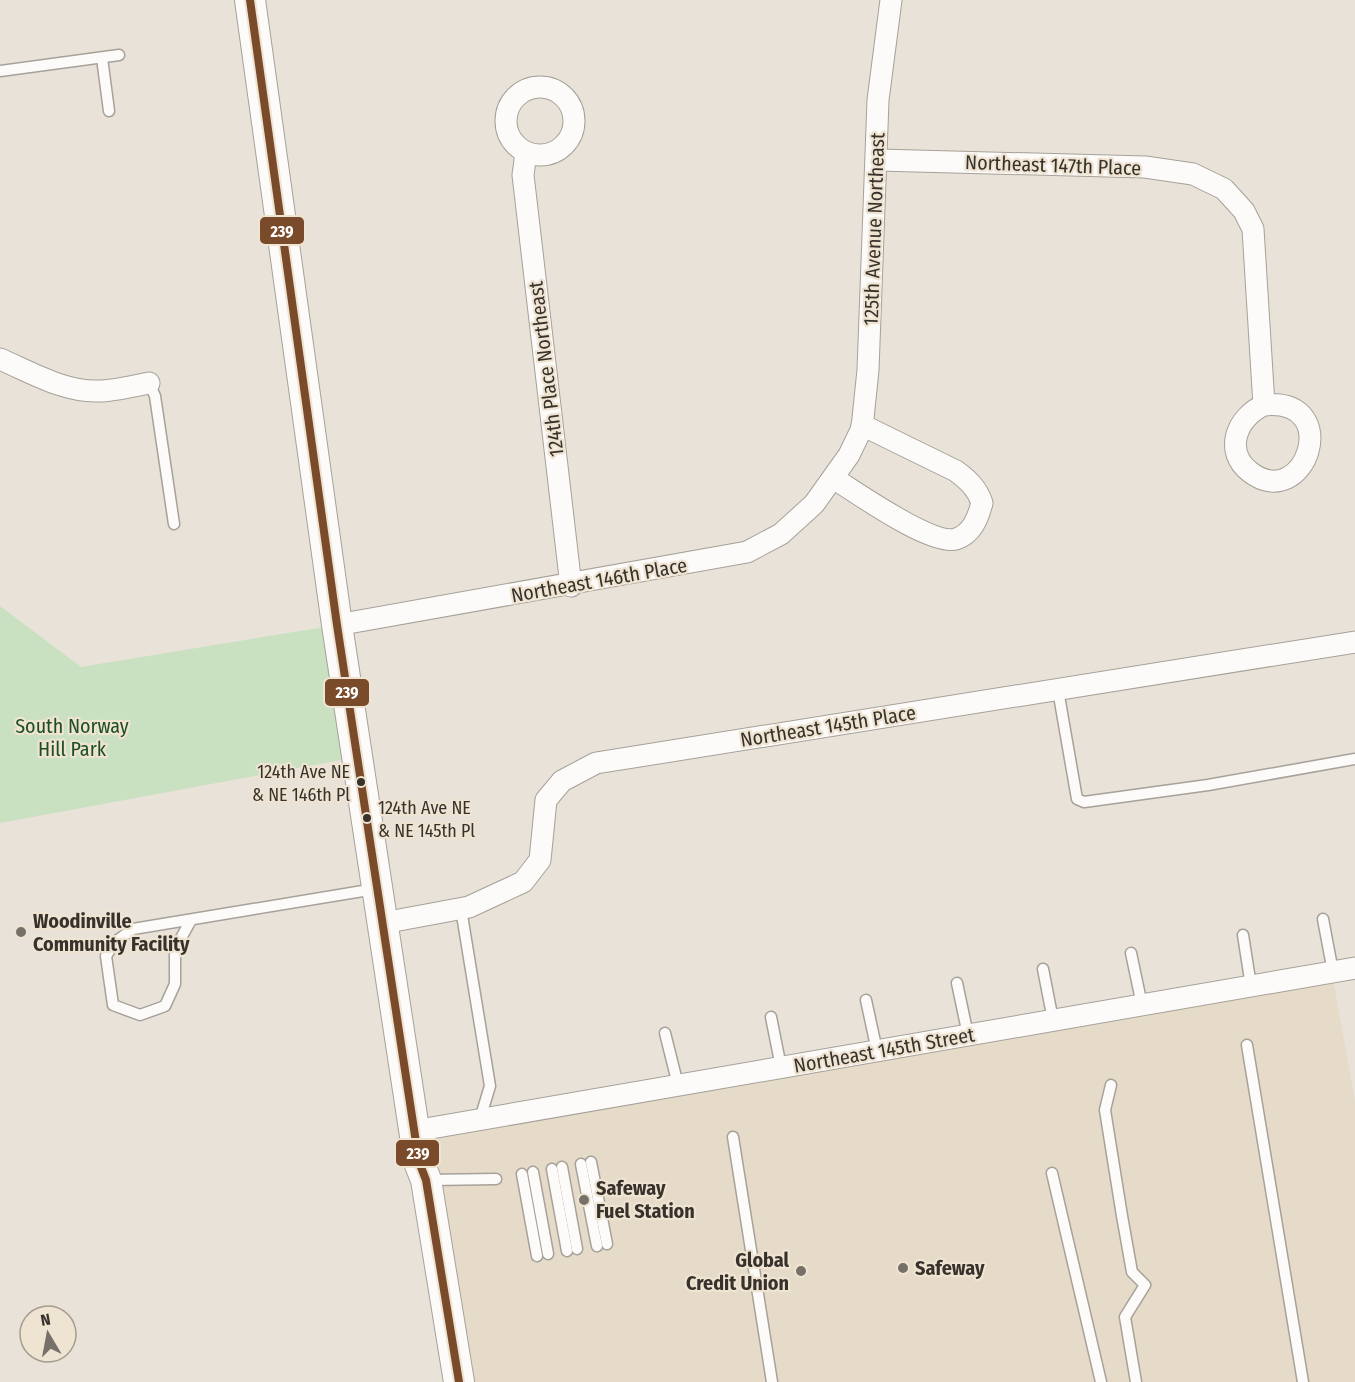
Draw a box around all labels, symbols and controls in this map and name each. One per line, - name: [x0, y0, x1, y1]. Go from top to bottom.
- street label: 125th Avenue Northeast: [859, 131, 889, 326]
- street label: Northeast 147th Place: [965, 150, 1141, 180]
- line badge: 239: [259, 216, 305, 245]
- text: 239: [269, 222, 294, 241]
- street label: 124th Place Northeast: [523, 279, 569, 458]
- street label: Northeast 146th Place: [509, 553, 689, 607]
- line badge: 239: [324, 678, 370, 707]
- text: 239: [334, 683, 359, 702]
- street label: Northeast 145th Place: [739, 700, 917, 752]
- park label: South Norway Hill Park: [15, 714, 129, 761]
- place label: 124th Ave NE & NE 146th Pl: [252, 761, 350, 806]
- marker: 124th Ave NE & NE 146th Pl: [355, 776, 367, 788]
- place label: 124th Ave NE & NE 145th Pl: [378, 797, 475, 842]
- marker: 124th Ave NE & NE 145th Pl: [361, 812, 373, 824]
- place label: Woodinville Community Facility: [33, 909, 190, 956]
- marker: Woodinville Community Facility: [14, 925, 28, 939]
- street label: Northeast 145th Street: [792, 1022, 977, 1078]
- line badge: 239: [395, 1139, 440, 1167]
- text: 239: [405, 1144, 430, 1163]
- place label: Safeway Fuel Station: [596, 1176, 695, 1223]
- marker: Safeway Fuel Station: [577, 1193, 591, 1207]
- place label: Global Credit Union: [686, 1248, 790, 1295]
- place label: Safeway: [915, 1256, 985, 1280]
- marker: Safeway: [896, 1261, 910, 1275]
- marker: Global Credit Union: [794, 1264, 808, 1278]
- north arrow: [18, 1304, 78, 1364]
- text: N: [39, 1310, 52, 1330]

